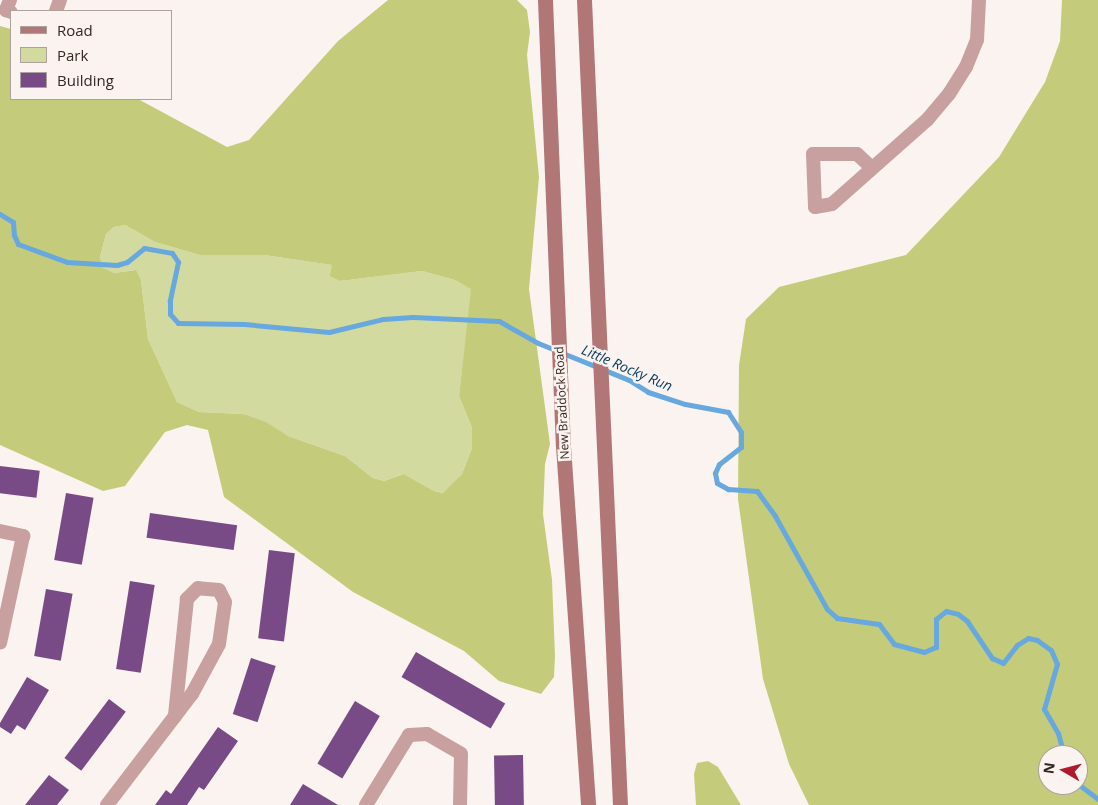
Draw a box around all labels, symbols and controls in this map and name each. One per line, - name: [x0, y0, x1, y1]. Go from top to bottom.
- legend: [10, 10, 172, 100]
- text: Road: [57, 20, 93, 40]
- text: Park: [57, 45, 88, 65]
- text: Building: [57, 70, 114, 90]
- water label: Little Rocky Run: [579, 341, 675, 395]
- street label: New Braddock Road: [552, 346, 572, 460]
- north arrow: [1038, 745, 1088, 795]
- text: N: [1038, 761, 1059, 775]

